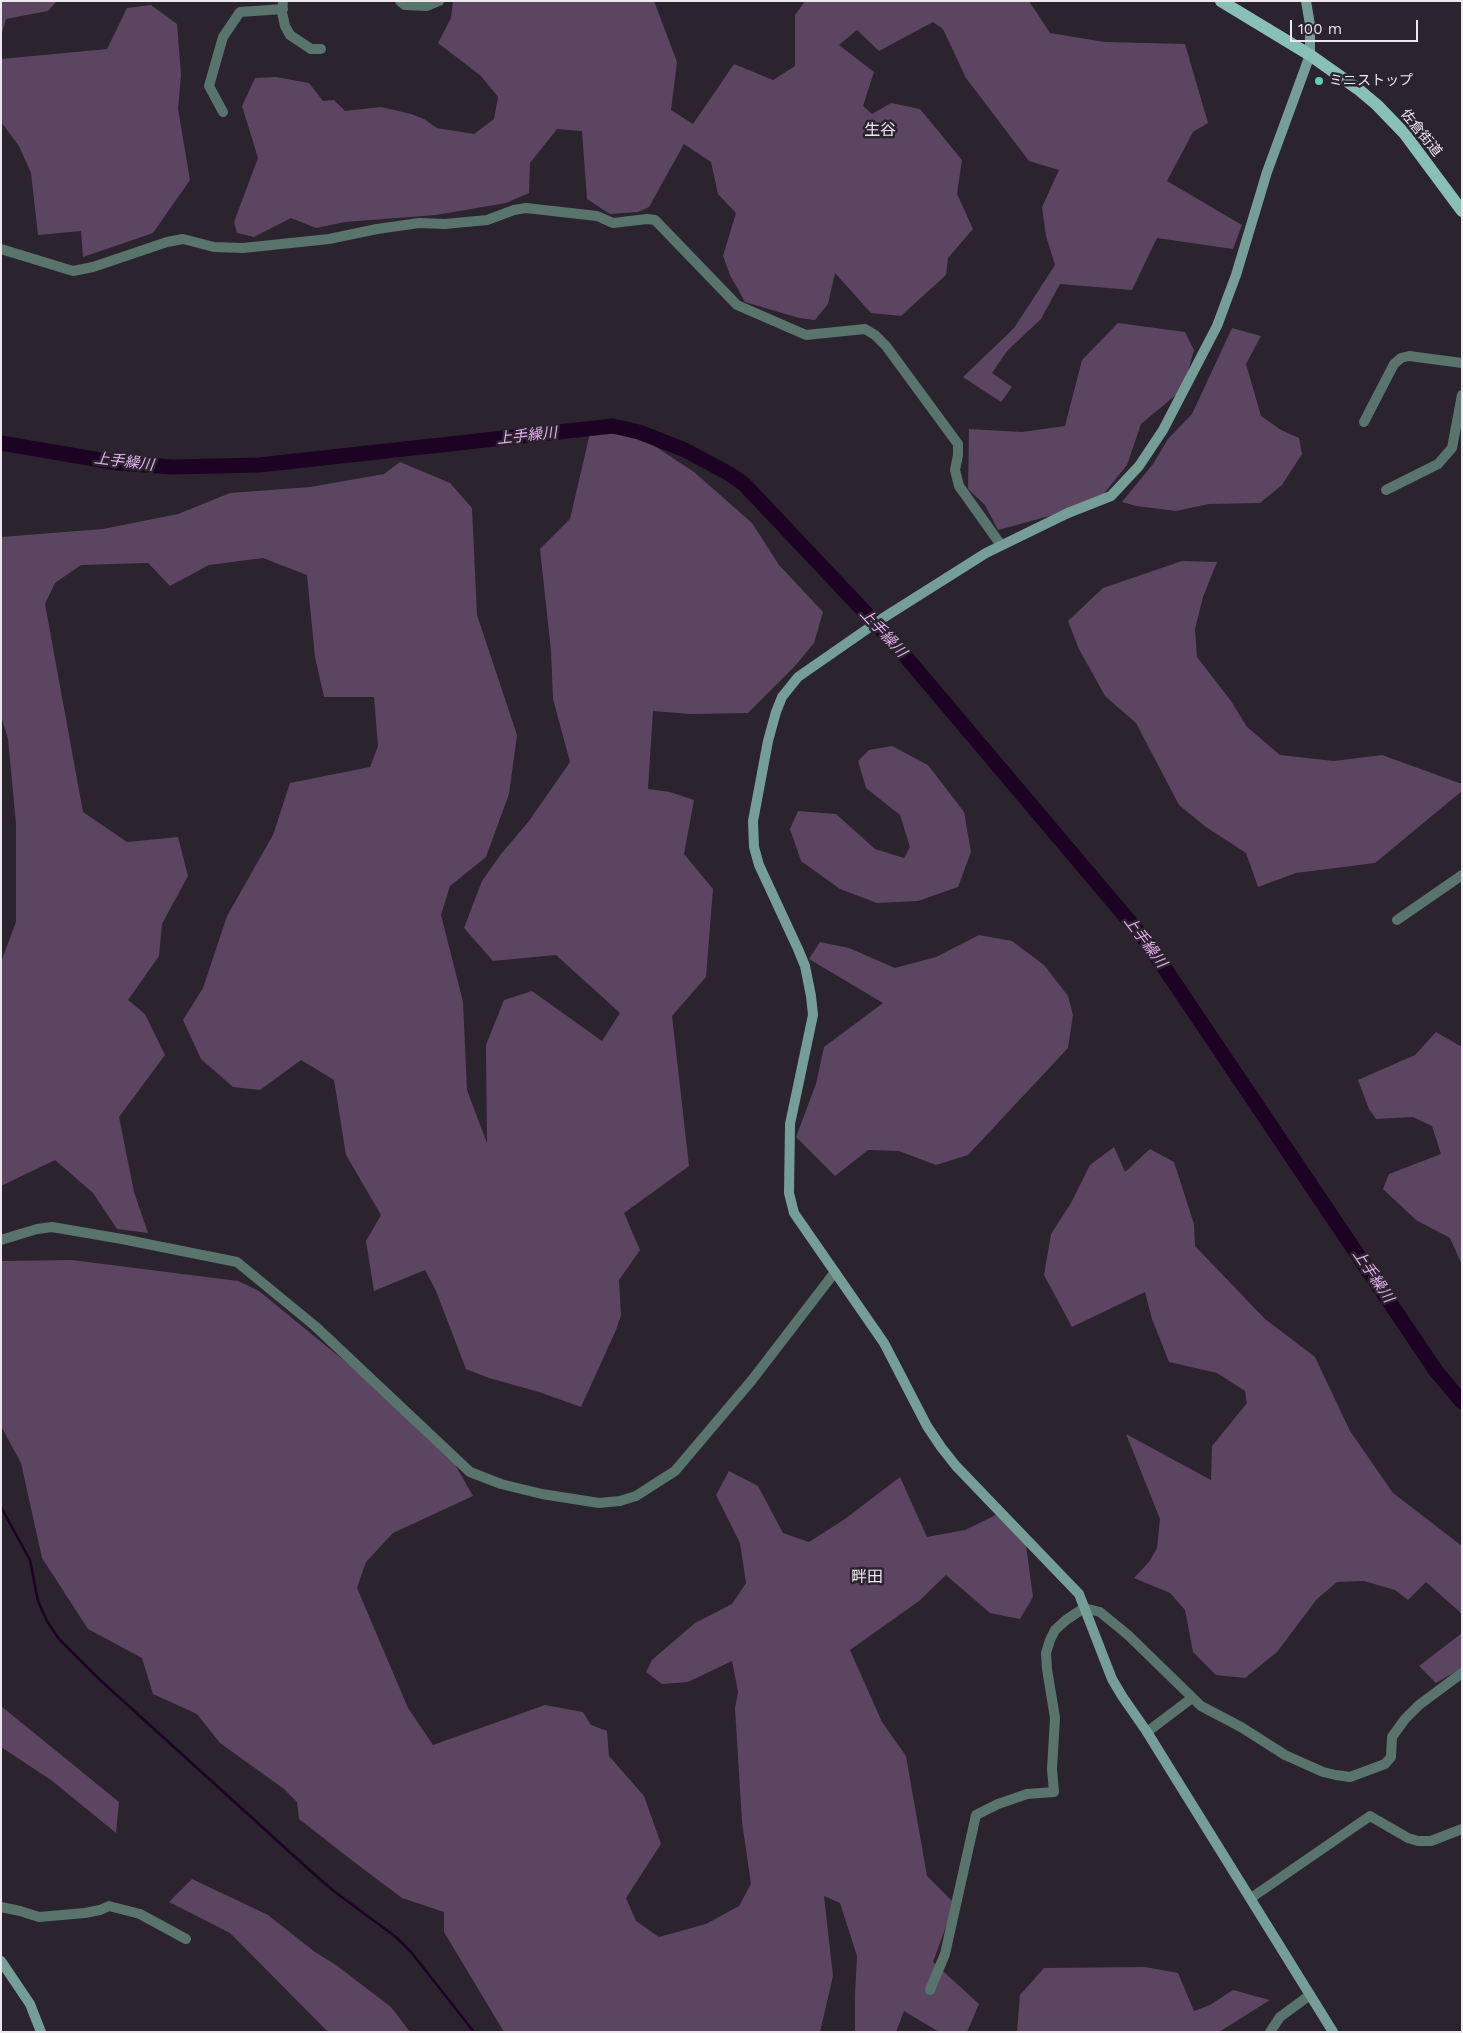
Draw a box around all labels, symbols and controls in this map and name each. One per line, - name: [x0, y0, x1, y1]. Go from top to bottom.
- scale bar: [1293, 10, 1420, 42]
- text: 100 m: [1298, 20, 1342, 38]
- place label: ミニストップ: [1329, 73, 1413, 89]
- marker: ミニストップ: [1313, 75, 1325, 87]
- street label: 佐倉街道: [1397, 106, 1445, 160]
- district label: 生谷: [864, 120, 896, 140]
- water label: 上手繰川: [496, 424, 558, 448]
- water label: 上手繰川: [93, 449, 155, 475]
- water label: 上手繰川: [856, 605, 910, 661]
- water label: 上手繰川: [1120, 913, 1170, 971]
- water label: 上手繰川: [1349, 1246, 1397, 1306]
- district label: 畔田: [851, 1567, 883, 1587]

